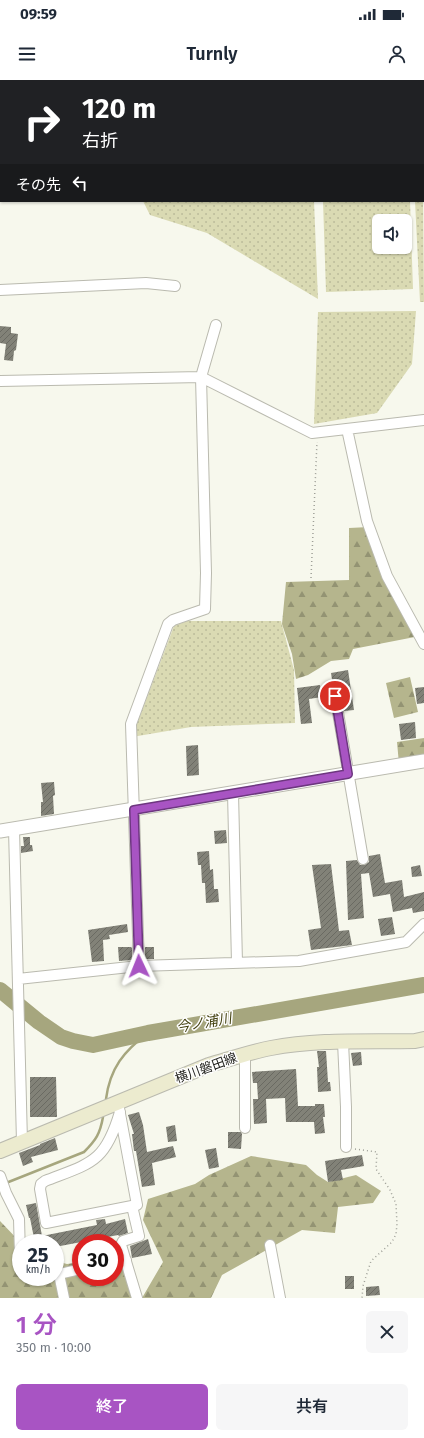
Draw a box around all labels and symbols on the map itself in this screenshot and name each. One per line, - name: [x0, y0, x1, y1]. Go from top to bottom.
- pin: [318, 679, 352, 713]
- position arrow: [118, 945, 160, 987]
- water label: 今ノ浦川: [175, 1009, 235, 1036]
- street label: 横川磐田線: [173, 1050, 239, 1086]
- speed limit sign: 30: [72, 1234, 124, 1286]

